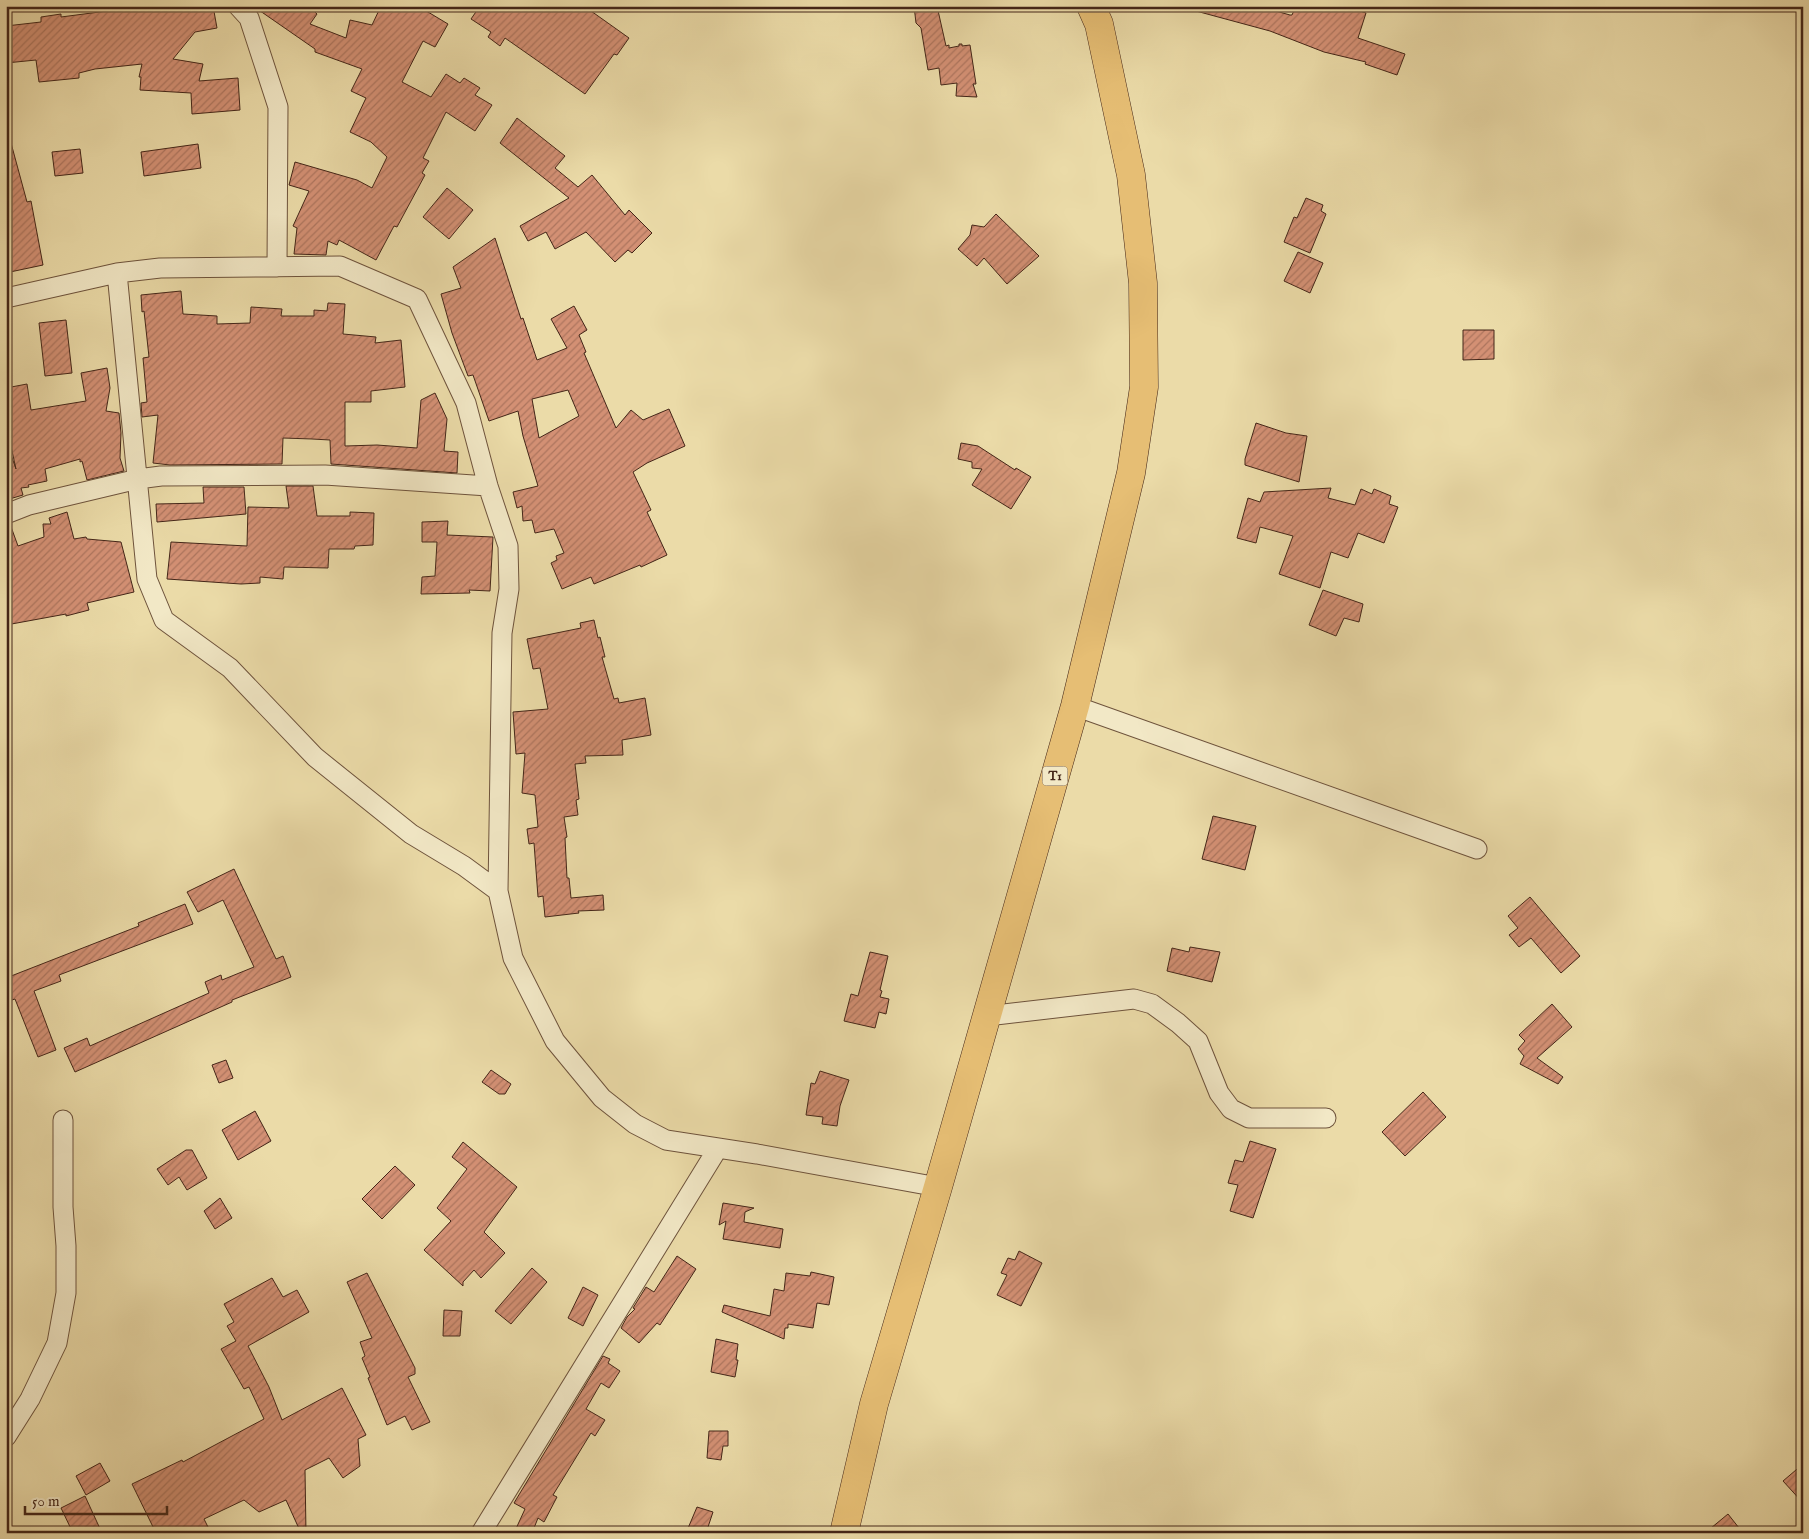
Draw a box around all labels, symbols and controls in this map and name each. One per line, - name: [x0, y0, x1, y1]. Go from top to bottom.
- road number: T1: [1042, 766, 1068, 786]
- scale bar: [25, 1484, 168, 1516]
- text: 50 m: [32, 1492, 60, 1511]

